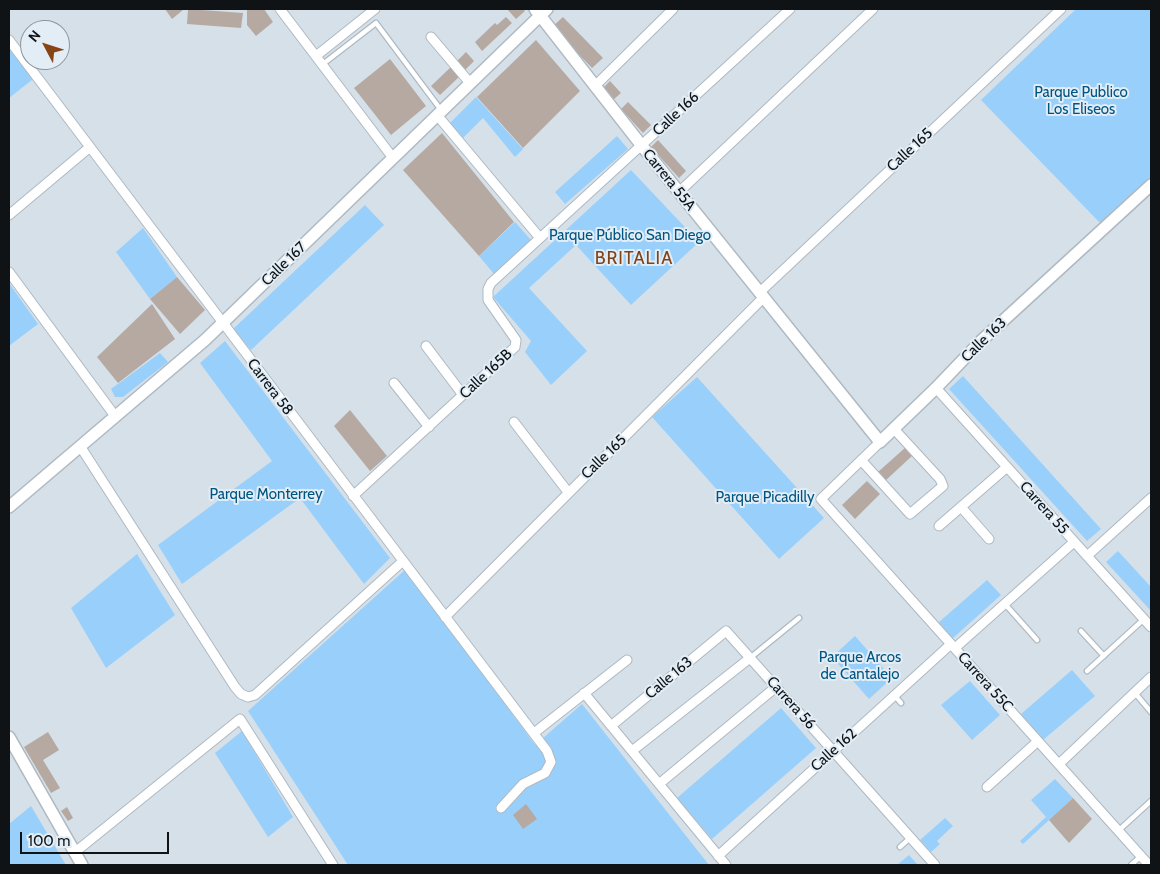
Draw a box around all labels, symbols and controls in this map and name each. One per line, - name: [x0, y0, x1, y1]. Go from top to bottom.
- north arrow: [20, 20, 70, 70]
- text: N: [24, 26, 44, 46]
- park label: Parque Publico Los Eliseos: [1034, 84, 1128, 119]
- street label: Calle 166: [649, 88, 703, 140]
- street label: Calle 165: [883, 124, 937, 176]
- street label: Carrera 55A: [639, 146, 699, 214]
- park label: Parque Público San Diego: [549, 227, 711, 245]
- street label: Calle 167: [258, 238, 310, 290]
- district label: BRITALIA: [594, 248, 674, 270]
- street label: Calle 163: [958, 314, 1010, 366]
- street label: Calle 165B: [456, 345, 516, 403]
- street label: Carrera 58: [243, 355, 297, 419]
- street label: Calle 165: [578, 431, 630, 483]
- street label: Carrera 55: [1016, 478, 1072, 538]
- park label: Parque Monterrey: [209, 486, 323, 504]
- park label: Parque Picadilly: [715, 489, 815, 507]
- street label: Carrera 55C: [954, 648, 1016, 716]
- park label: Parque Arcos de Cantalejo: [819, 649, 901, 684]
- street label: Calle 163: [642, 653, 696, 703]
- street label: Carrera 56: [762, 673, 820, 733]
- street label: Calle 162: [807, 725, 861, 775]
- scale bar: [22, 822, 171, 854]
- text: 100 m: [28, 832, 70, 850]

